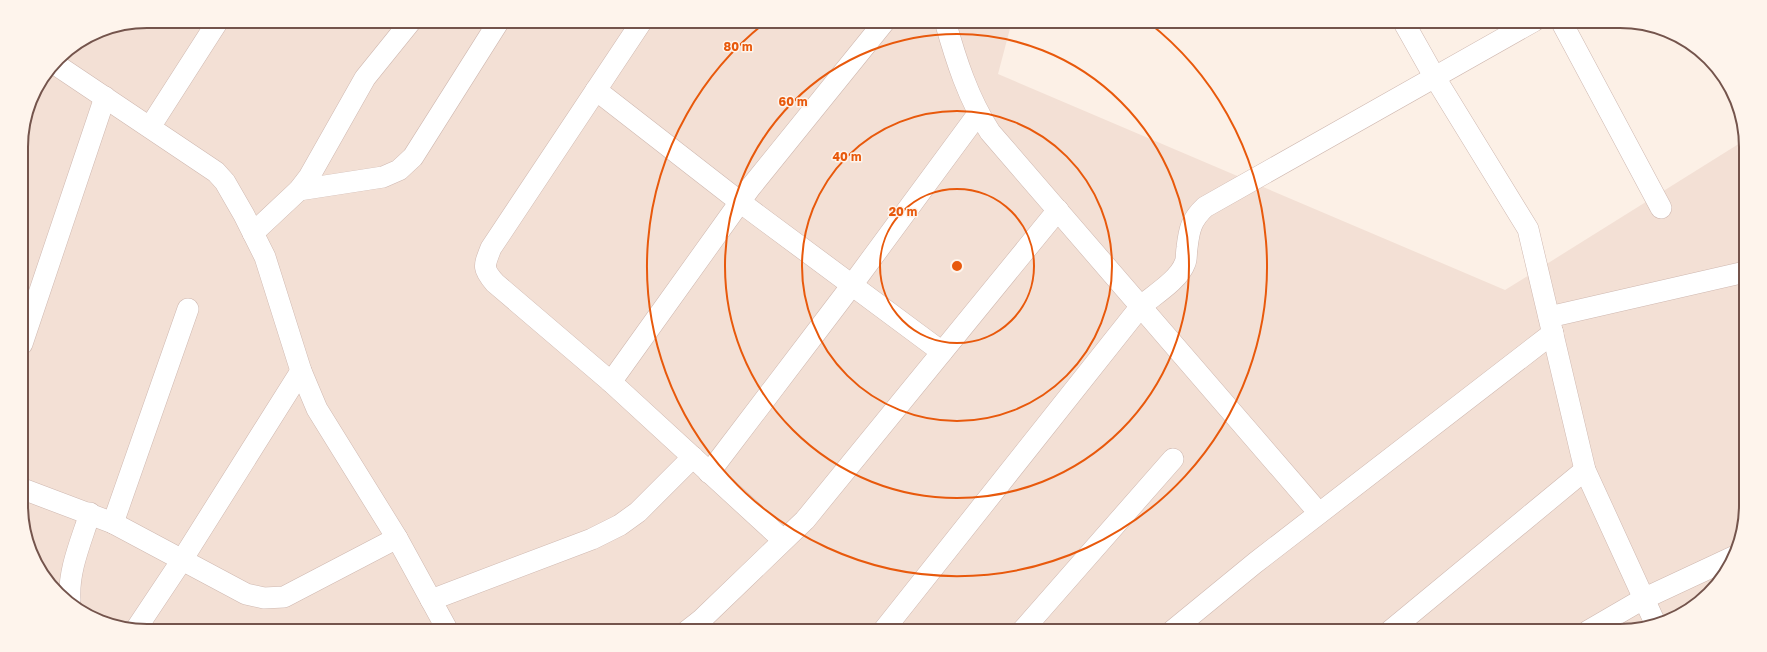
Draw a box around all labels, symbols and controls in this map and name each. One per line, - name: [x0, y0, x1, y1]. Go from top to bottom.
- text: 80 m: [724, 39, 752, 54]
- text: 60 m: [779, 94, 807, 109]
- text: 40 m: [833, 149, 861, 164]
- text: 20 m: [889, 204, 917, 219]
- centre of rings: [950, 259, 964, 273]

